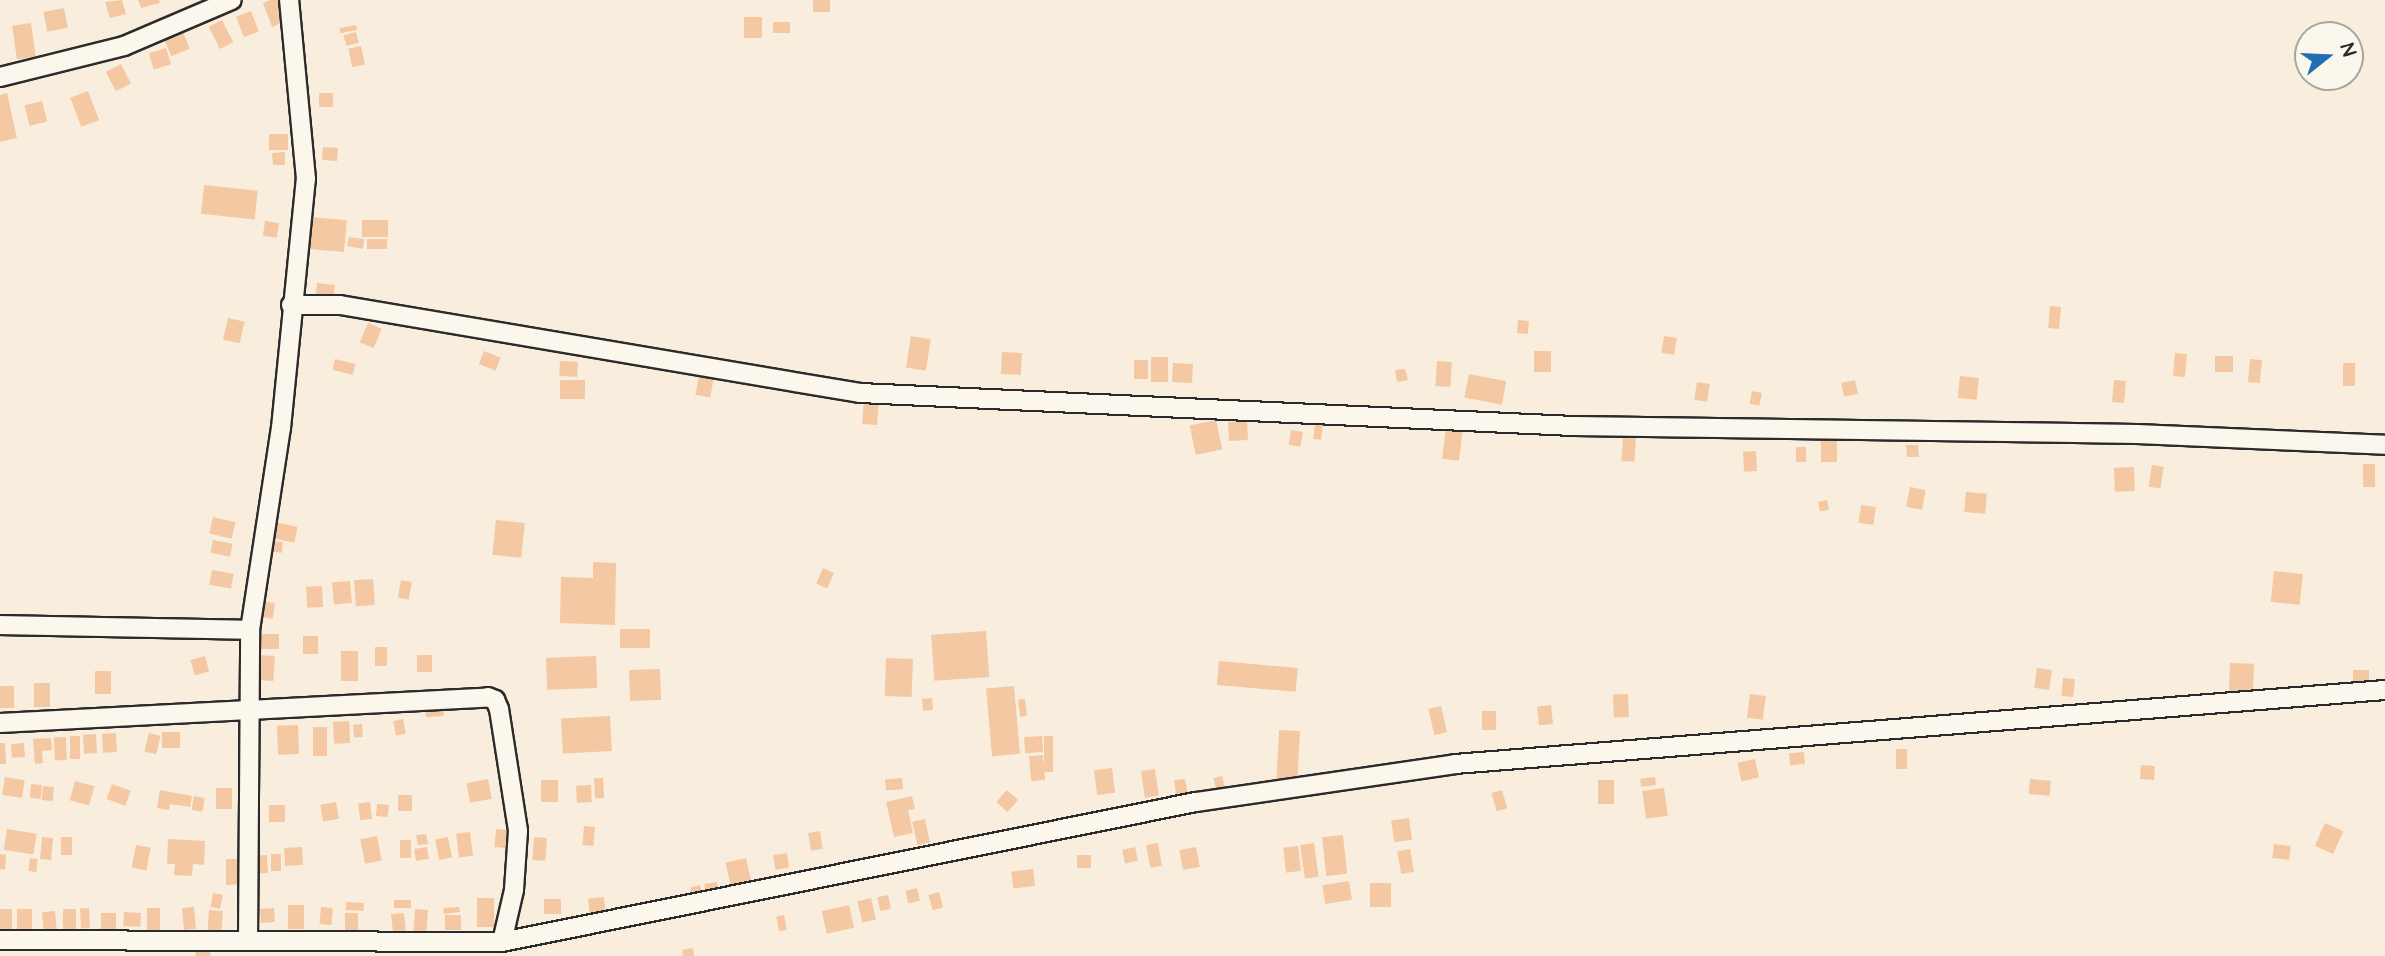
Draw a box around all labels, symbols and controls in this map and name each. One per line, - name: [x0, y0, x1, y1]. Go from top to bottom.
- north arrow: [2294, 21, 2364, 91]
- text: N: [2333, 40, 2362, 60]

